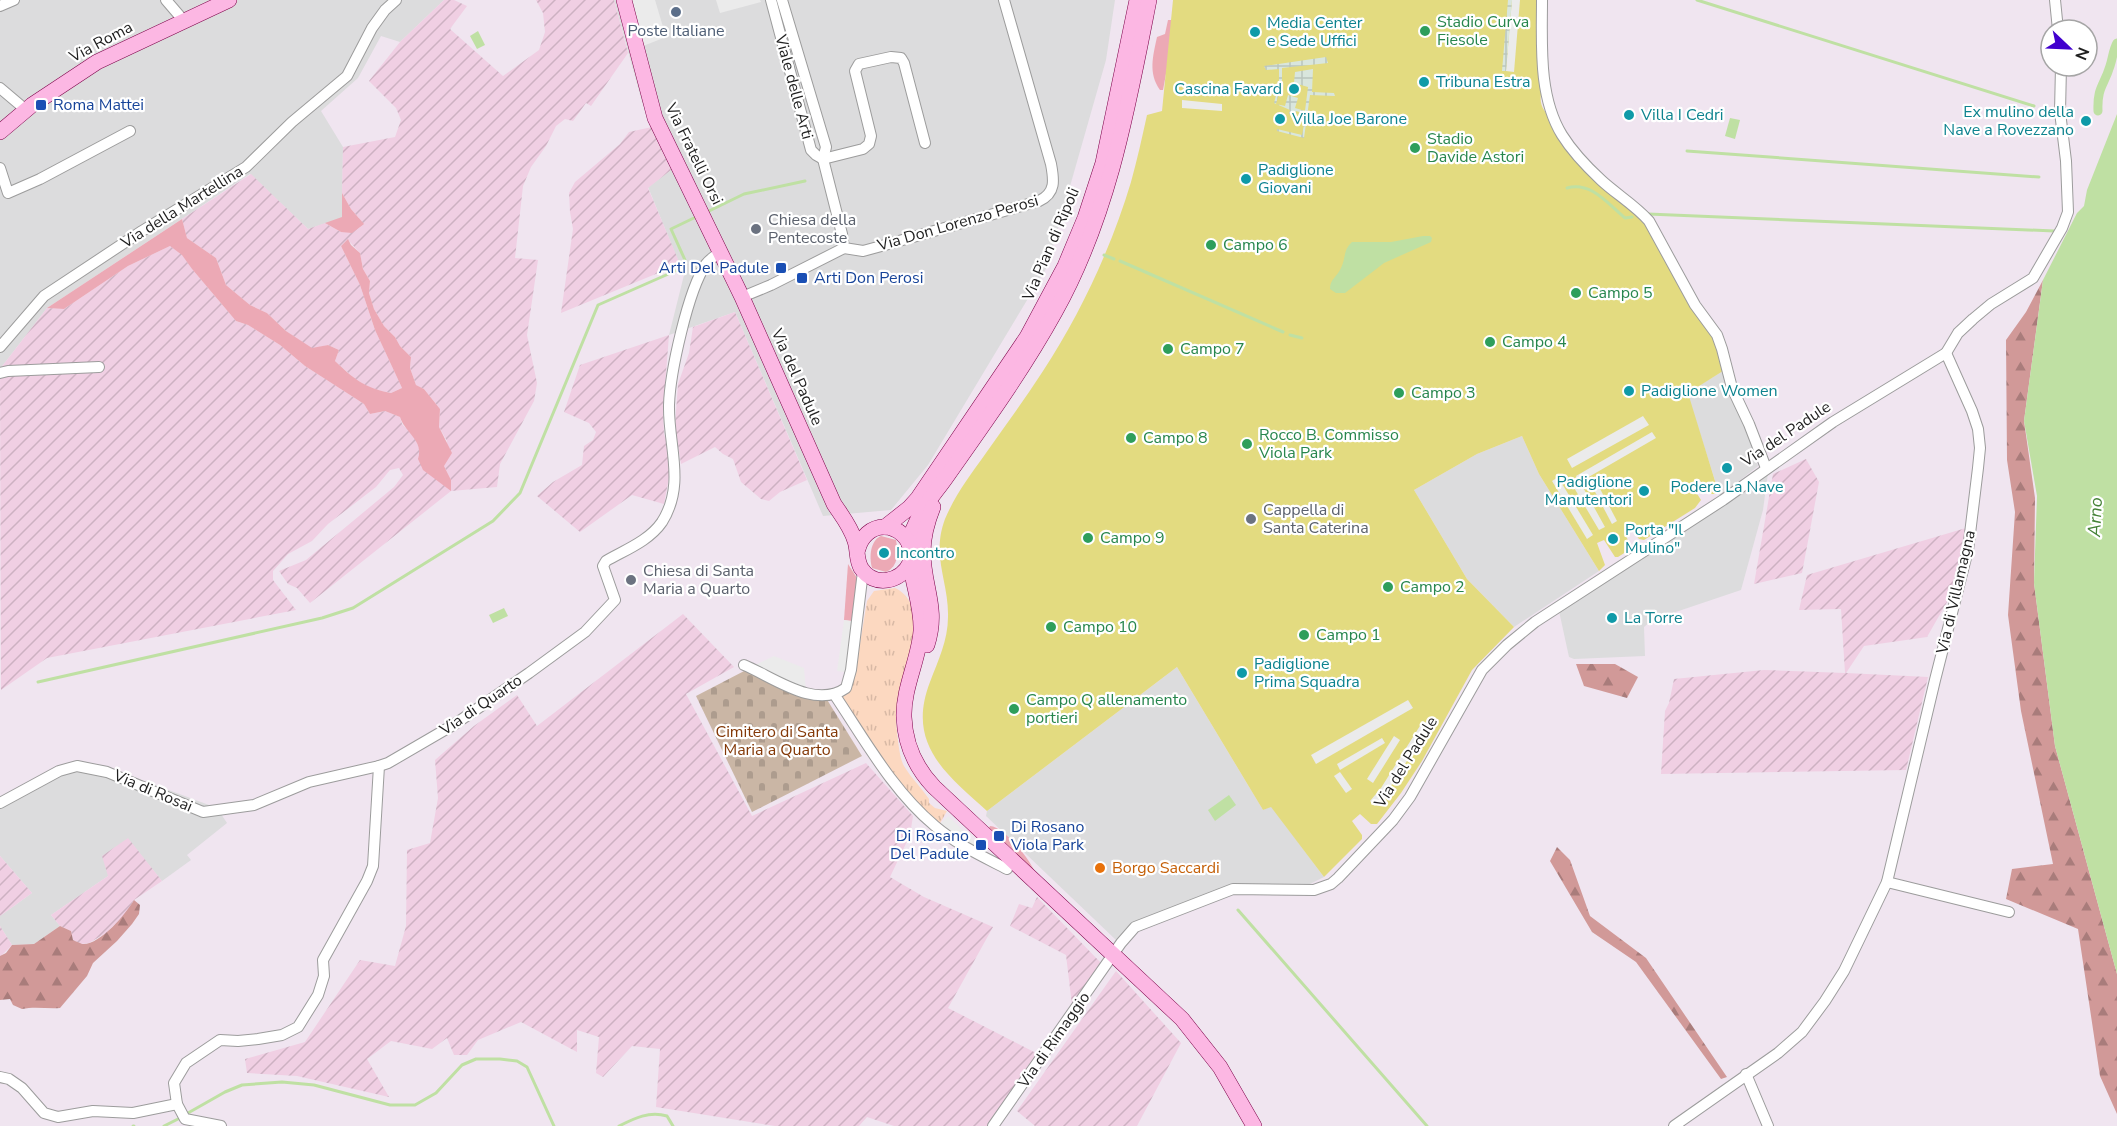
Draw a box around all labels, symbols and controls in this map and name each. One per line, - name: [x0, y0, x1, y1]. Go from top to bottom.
- marker: Poste Italiane: [669, 5, 683, 19]
- place label: Stadio Curva Fiesole: [1437, 11, 1529, 51]
- place label: Media Center e Sede Uffici: [1267, 12, 1363, 52]
- street label: Via Roma: [65, 16, 137, 68]
- north arrow: [2039, 18, 2099, 78]
- place label: Poste Italiane: [627, 20, 725, 42]
- marker: Stadio Curva Fiesole: [1418, 24, 1432, 38]
- marker: Media Center e Sede Uffici: [1248, 25, 1262, 39]
- street label: Viale delle Arti: [769, 31, 819, 142]
- text: N: [2069, 44, 2094, 63]
- place label: Tribuna Estra: [1436, 71, 1530, 93]
- marker: Tribuna Estra: [1417, 75, 1431, 89]
- place label: Cascina Favard: [1174, 78, 1282, 100]
- marker: Cascina Favard: [1287, 82, 1301, 96]
- place label: Roma Mattei: [53, 94, 144, 116]
- marker: Roma Mattei: [34, 98, 48, 112]
- street label: Via Fratelli Orsi: [659, 99, 728, 209]
- place label: Ex mulino della Nave a Rovezzano: [1943, 101, 2074, 141]
- place label: Villa I Cedri: [1640, 104, 1724, 126]
- place label: Villa Joe Barone: [1291, 108, 1407, 130]
- marker: Villa I Cedri: [1622, 108, 1636, 122]
- marker: Villa Joe Barone: [1273, 112, 1287, 126]
- marker: Ex mulino della Nave a Rovezzano: [2079, 114, 2093, 128]
- place label: Stadio Davide Astori: [1427, 128, 1524, 168]
- marker: Stadio Davide Astori: [1408, 141, 1422, 155]
- place label: Padiglione Giovani: [1258, 159, 1334, 199]
- street label: Via della Martellina: [116, 160, 247, 254]
- marker: Padiglione Giovani: [1239, 172, 1253, 186]
- street label: Via Pian di Ripoli: [1017, 184, 1085, 305]
- street label: Via Don Lorenzo Perosi: [874, 189, 1041, 257]
- place label: Chiesa della Pentecoste: [768, 209, 856, 249]
- marker: Chiesa della Pentecoste: [749, 222, 763, 236]
- place label: Campo 6: [1223, 234, 1288, 256]
- marker: Campo 6: [1204, 238, 1218, 252]
- place label: Arti Del Padule: [659, 257, 769, 279]
- marker: Arti Del Padule: [774, 261, 788, 275]
- place label: Arti Don Perosi: [814, 267, 923, 289]
- marker: Arti Don Perosi: [795, 271, 809, 285]
- place label: Campo 5: [1588, 282, 1653, 304]
- marker: Campo 5: [1569, 286, 1583, 300]
- street label: Via del Padule: [765, 324, 828, 429]
- place label: Campo 4: [1502, 331, 1567, 353]
- marker: Campo 4: [1483, 335, 1497, 349]
- place label: Campo 7: [1180, 338, 1245, 360]
- marker: Campo 7: [1161, 342, 1175, 356]
- place label: Padiglione Women: [1641, 380, 1778, 402]
- place label: Campo 3: [1411, 382, 1476, 404]
- marker: Padiglione Women: [1622, 384, 1636, 398]
- marker: Campo 3: [1392, 386, 1406, 400]
- street label: Via del Padule: [1736, 396, 1835, 473]
- place label: Rocco B. Commisso Viola Park: [1258, 424, 1399, 464]
- place label: Campo 8: [1143, 427, 1208, 449]
- marker: Campo 8: [1124, 431, 1138, 445]
- marker: Rocco B. Commisso Viola Park: [1240, 437, 1254, 451]
- marker: Podere La Nave: [1720, 461, 1734, 475]
- place label: Padiglione Manutentori: [1545, 471, 1632, 511]
- place label: Podere La Nave: [1671, 476, 1783, 498]
- marker: Padiglione Manutentori: [1637, 484, 1651, 498]
- water label: Arno: [2082, 496, 2108, 539]
- place label: Cappella di Santa Caterina: [1263, 499, 1369, 539]
- marker: Cappella di Santa Caterina: [1244, 512, 1258, 526]
- place label: Porta "Il Mulino": [1625, 519, 1683, 559]
- place label: Campo 9: [1100, 527, 1165, 549]
- street label: Via di Villamagna: [1931, 528, 1981, 657]
- marker: Campo 9: [1081, 531, 1095, 545]
- marker: Porta "Il Mulino": [1606, 532, 1620, 546]
- place label: Incontro: [896, 542, 955, 564]
- marker: Incontro: [877, 546, 891, 560]
- place label: Chiesa di Santa Maria a Quarto: [643, 560, 754, 600]
- marker: Chiesa di Santa Maria a Quarto: [624, 573, 638, 587]
- place label: Campo 2: [1400, 576, 1465, 598]
- marker: Campo 2: [1381, 580, 1395, 594]
- place label: La Torre: [1624, 607, 1682, 629]
- marker: La Torre: [1605, 611, 1619, 625]
- place label: Campo 10: [1063, 616, 1137, 638]
- marker: Campo 10: [1044, 620, 1058, 634]
- place label: Campo 1: [1316, 624, 1381, 646]
- marker: Campo 1: [1297, 628, 1311, 642]
- place label: Padiglione Prima Squadra: [1254, 653, 1360, 693]
- marker: Padiglione Prima Squadra: [1235, 666, 1249, 680]
- street label: Via di Quarto: [435, 669, 527, 741]
- place label: Campo Q allenamento portieri: [1026, 689, 1187, 729]
- marker: Campo Q allenamento portieri: [1007, 702, 1021, 716]
- street label: Via del Padule: [1369, 712, 1443, 813]
- park label: Cimitero di Santa Maria a Quarto: [715, 721, 839, 761]
- street label: Via di Rosai: [109, 764, 196, 817]
- place label: Di Rosano Viola Park: [1010, 816, 1085, 856]
- place label: Di Rosano Del Padule: [890, 825, 969, 865]
- marker: Di Rosano Viola Park: [992, 829, 1006, 843]
- marker: Di Rosano Del Padule: [974, 838, 988, 852]
- place label: Borgo Saccardi: [1112, 857, 1220, 879]
- marker: Borgo Saccardi: [1093, 861, 1107, 875]
- street label: Via di Rimaggio: [1012, 988, 1095, 1093]

